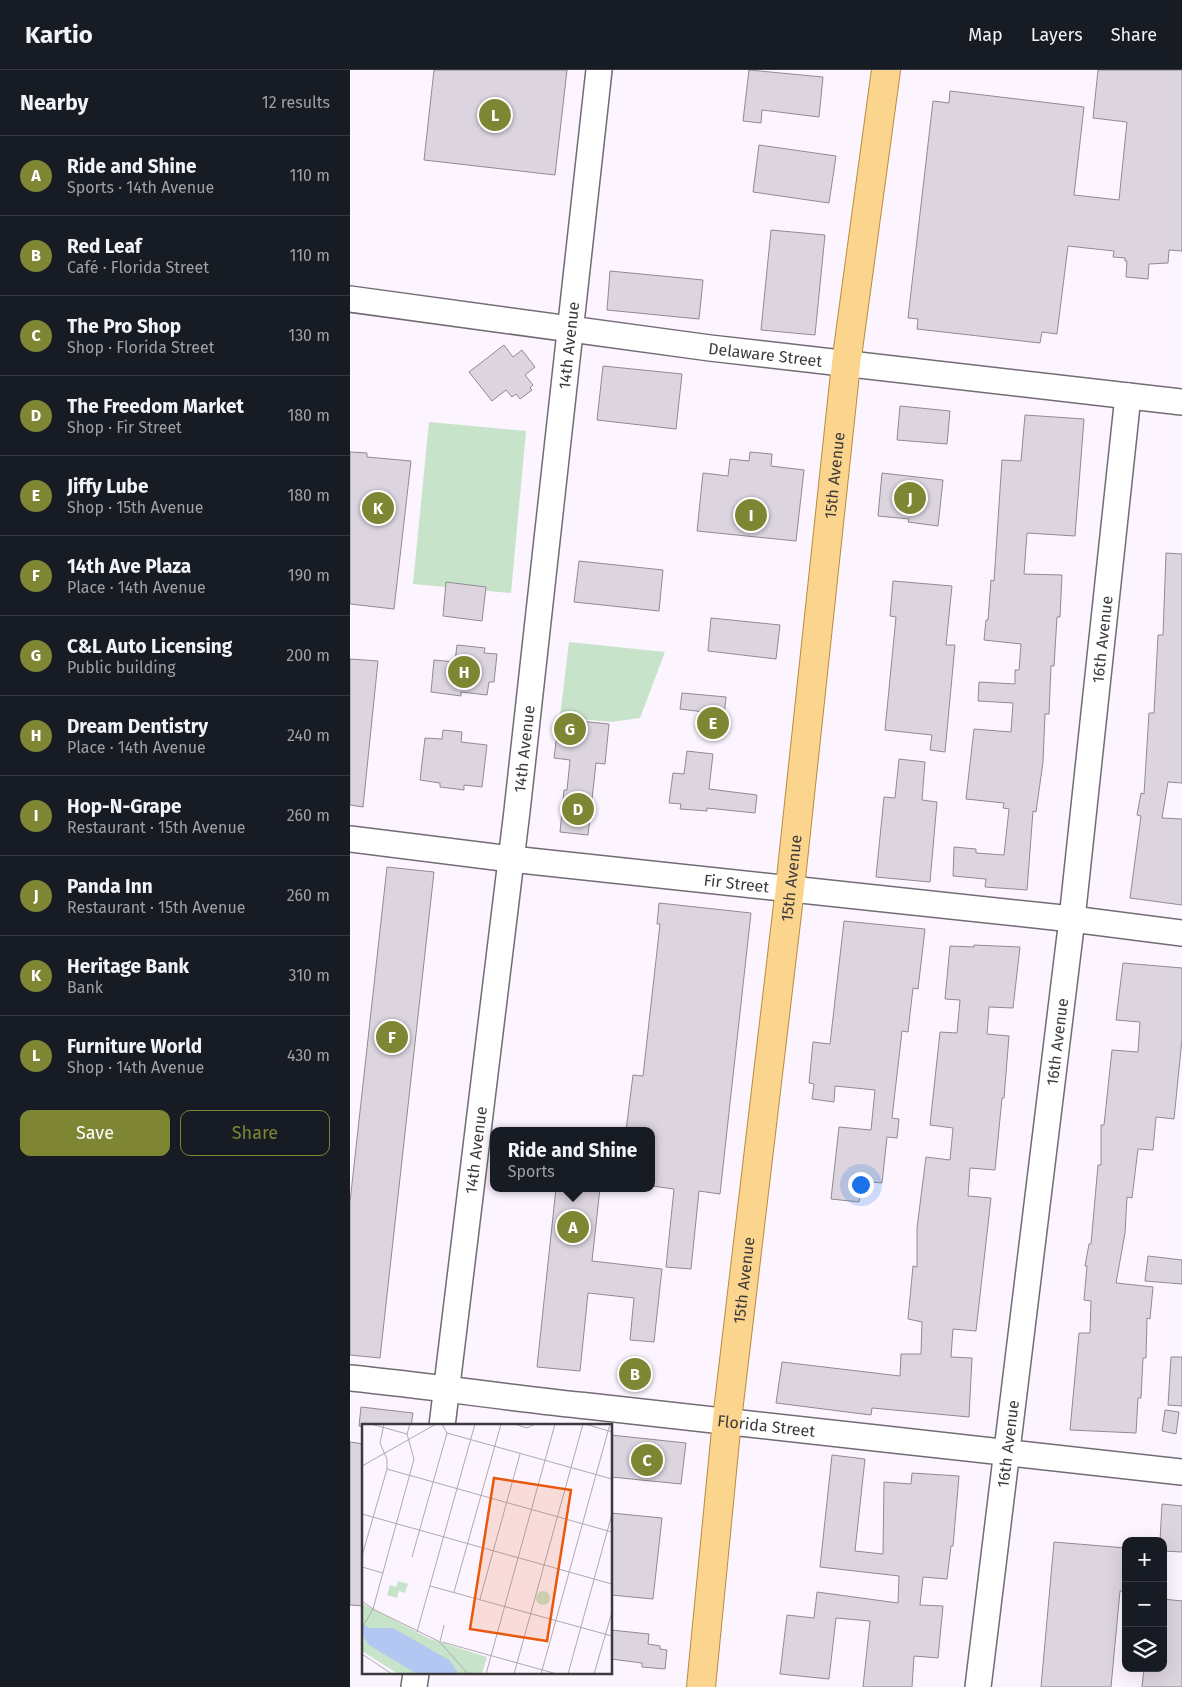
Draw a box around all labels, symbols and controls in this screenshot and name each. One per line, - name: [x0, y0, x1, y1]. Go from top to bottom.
- text: Kartio: [25, 21, 93, 49]
- text: Map: [968, 24, 1003, 46]
- text: Layers: [1031, 24, 1083, 46]
- text: Share: [1111, 24, 1157, 46]
- text: Nearby: [20, 90, 88, 116]
- text: 12 results: [262, 93, 330, 112]
- pin: L: [479, 96, 511, 134]
- text: Ride and Shine: [67, 155, 196, 178]
- text: A: [31, 166, 41, 185]
- text: 110 m: [289, 166, 330, 185]
- text: Sports · 14th Avenue: [67, 178, 214, 197]
- text: Red Leaf: [67, 235, 142, 258]
- text: B: [31, 246, 41, 265]
- text: 110 m: [289, 246, 330, 265]
- text: Café · Florida Street: [67, 258, 209, 277]
- street label: 14th Avenue: [555, 301, 583, 390]
- text: The Pro Shop: [67, 315, 181, 338]
- text: C: [31, 326, 41, 345]
- text: 130 m: [288, 326, 330, 345]
- text: Shop · Florida Street: [67, 338, 215, 357]
- street label: Delaware Street: [707, 339, 823, 371]
- text: The Freedom Market: [67, 395, 244, 418]
- text: D: [31, 406, 41, 425]
- text: 180 m: [287, 406, 330, 425]
- text: Shop · Fir Street: [67, 418, 182, 437]
- street label: 15th Avenue: [821, 431, 849, 520]
- text: Jiffy Lube: [67, 475, 148, 498]
- pin: J: [894, 479, 926, 517]
- text: E: [32, 486, 40, 505]
- text: 180 m: [287, 486, 330, 505]
- pin: K: [362, 489, 394, 527]
- pin: I: [735, 496, 767, 534]
- text: Shop · 15th Avenue: [67, 498, 204, 517]
- text: 14th Ave Plaza: [67, 555, 191, 578]
- text: F: [32, 566, 40, 585]
- text: 190 m: [288, 566, 330, 585]
- text: Place · 14th Avenue: [67, 578, 206, 597]
- street label: 16th Avenue: [1088, 595, 1117, 684]
- text: C&L Auto Licensing: [67, 635, 232, 658]
- text: G: [31, 646, 41, 665]
- text: 200 m: [286, 646, 330, 665]
- pin: H: [448, 653, 480, 691]
- text: Public building: [67, 658, 175, 677]
- street label: 14th Avenue: [510, 704, 539, 794]
- pin: E: [697, 704, 729, 742]
- pin: G: [554, 710, 586, 748]
- text: Dream Dentistry: [67, 715, 208, 738]
- text: H: [31, 726, 41, 745]
- text: 240 m: [287, 726, 330, 745]
- text: Place · 14th Avenue: [67, 738, 206, 757]
- pin: D: [562, 790, 594, 828]
- text: Hop-N-Grape: [67, 795, 182, 818]
- text: I: [34, 806, 38, 825]
- text: 260 m: [287, 806, 330, 825]
- text: Restaurant · 15th Avenue: [67, 818, 245, 837]
- street label: 15th Avenue: [777, 834, 806, 923]
- street label: Fir Street: [703, 871, 770, 897]
- text: Panda Inn: [67, 875, 153, 898]
- text: J: [33, 886, 39, 905]
- text: 260 m: [287, 886, 330, 905]
- text: Restaurant · 15th Avenue: [67, 898, 245, 917]
- text: Heritage Bank: [67, 955, 189, 978]
- text: K: [31, 966, 41, 985]
- text: 310 m: [289, 966, 330, 985]
- text: Bank: [67, 978, 103, 997]
- street label: 16th Avenue: [1043, 997, 1072, 1087]
- pin: F: [376, 1018, 408, 1056]
- text: Furniture World: [67, 1035, 202, 1058]
- text: L: [32, 1046, 40, 1065]
- text: 430 m: [287, 1046, 330, 1065]
- text: Shop · 14th Avenue: [67, 1058, 204, 1077]
- street label: 14th Avenue: [461, 1105, 491, 1195]
- button: Save: [20, 1110, 170, 1156]
- button: Share: [180, 1110, 330, 1156]
- popup: [490, 1127, 655, 1192]
- text: Ride and Shine: [508, 1139, 637, 1162]
- text: Sports: [508, 1162, 555, 1181]
- your location: [848, 1172, 874, 1198]
- pin: A: [557, 1208, 589, 1246]
- street label: 15th Avenue: [729, 1236, 759, 1325]
- pin: B: [619, 1355, 651, 1393]
- street label: 16th Avenue: [993, 1399, 1023, 1489]
- street label: Florida Street: [716, 1411, 816, 1441]
- inset map: [362, 1424, 612, 1674]
- pin: C: [631, 1441, 663, 1479]
- map controls: [1122, 1537, 1167, 1672]
- button: +: [1122, 1537, 1167, 1582]
- button: −: [1122, 1582, 1167, 1627]
- button: layers: [1122, 1627, 1167, 1672]

